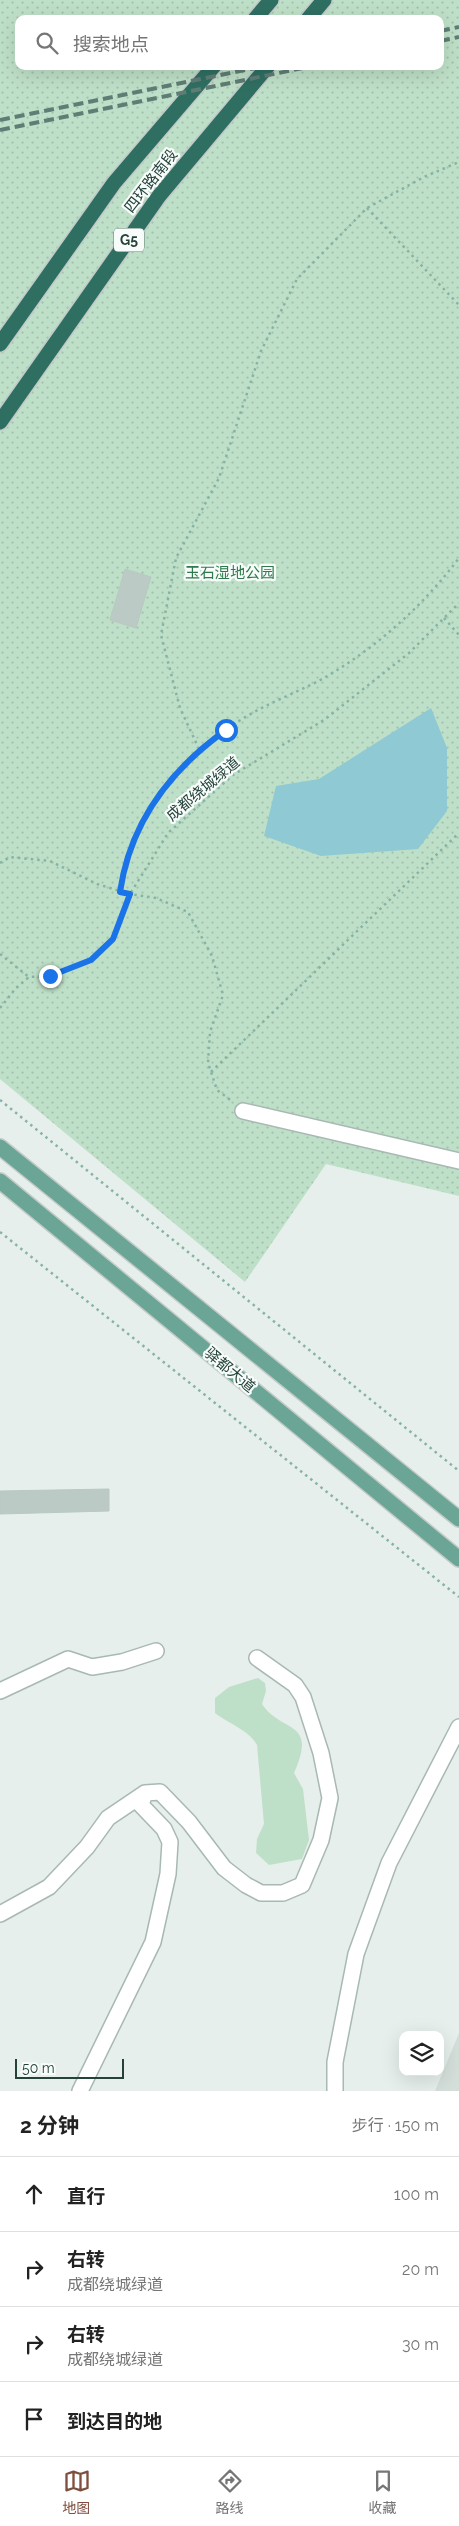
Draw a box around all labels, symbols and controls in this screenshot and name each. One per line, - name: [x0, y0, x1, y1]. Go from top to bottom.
- search box: [15, 15, 444, 70]
- icon: search: [33, 29, 61, 57]
- text: 搜索地点: [73, 33, 149, 55]
- street label: 四环路南段: [121, 146, 181, 216]
- road number: G5: [114, 228, 144, 252]
- park label: 玉石湿地公园: [185, 564, 275, 582]
- route start: [215, 719, 238, 742]
- street label: 成都绕城绿道: [163, 753, 243, 825]
- route end: [39, 965, 62, 988]
- street label: 驿都大道: [201, 1344, 259, 1396]
- map controls: [399, 2031, 444, 2076]
- button: layers: [399, 2031, 444, 2076]
- scale bar: [15, 2056, 124, 2079]
- text: 50 m: [22, 2060, 55, 2076]
- text: 2 分钟: [20, 2113, 79, 2138]
- text: 步行 · 150 m: [352, 2116, 439, 2135]
- icon: ahead: [20, 2180, 48, 2208]
- text: 直行: [67, 2185, 105, 2207]
- text: 100 m: [394, 2185, 439, 2204]
- text: 右转: [67, 2248, 105, 2270]
- icon: right: [20, 2255, 48, 2283]
- text: 20 m: [402, 2260, 439, 2279]
- text: 成都绕城绿道: [67, 2275, 163, 2294]
- text: 右转: [67, 2323, 105, 2345]
- icon: right: [20, 2330, 48, 2358]
- text: 30 m: [402, 2335, 439, 2354]
- text: 成都绕城绿道: [67, 2350, 163, 2369]
- icon: arrive: [20, 2405, 48, 2433]
- text: 到达目的地: [67, 2410, 162, 2432]
- tab: 地图: [63, 2467, 91, 2517]
- tab: 路线: [216, 2467, 244, 2517]
- tab: 收藏: [369, 2467, 397, 2517]

